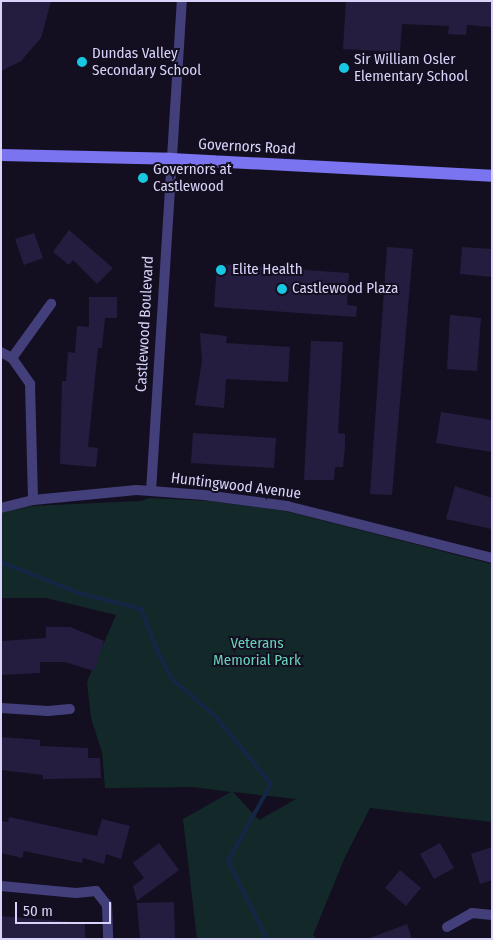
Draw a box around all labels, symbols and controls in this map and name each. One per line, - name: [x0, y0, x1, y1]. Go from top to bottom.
- place label: Dundas Valley Secondary School: [92, 44, 201, 79]
- place label: Sir William Osler Elementary School: [354, 50, 468, 85]
- marker: Dundas Valley Secondary School: [76, 56, 88, 68]
- marker: Sir William Osler Elementary School: [338, 62, 350, 74]
- street label: Governors Road: [198, 135, 296, 159]
- place label: Governors at Castlewood: [153, 160, 232, 195]
- marker: Governors at Castlewood: [137, 172, 149, 184]
- street label: Castlewood Boulevard: [132, 256, 158, 392]
- place label: Elite Health: [232, 261, 303, 279]
- marker: Elite Health: [214, 263, 228, 277]
- place label: Castlewood Plaza: [292, 280, 398, 298]
- marker: Castlewood Plaza: [276, 283, 288, 295]
- street label: Huntingwood Avenue: [170, 469, 302, 503]
- park label: Veterans Memorial Park: [213, 634, 301, 669]
- scale bar: [18, 892, 114, 924]
- text: 50 m: [23, 902, 53, 920]

